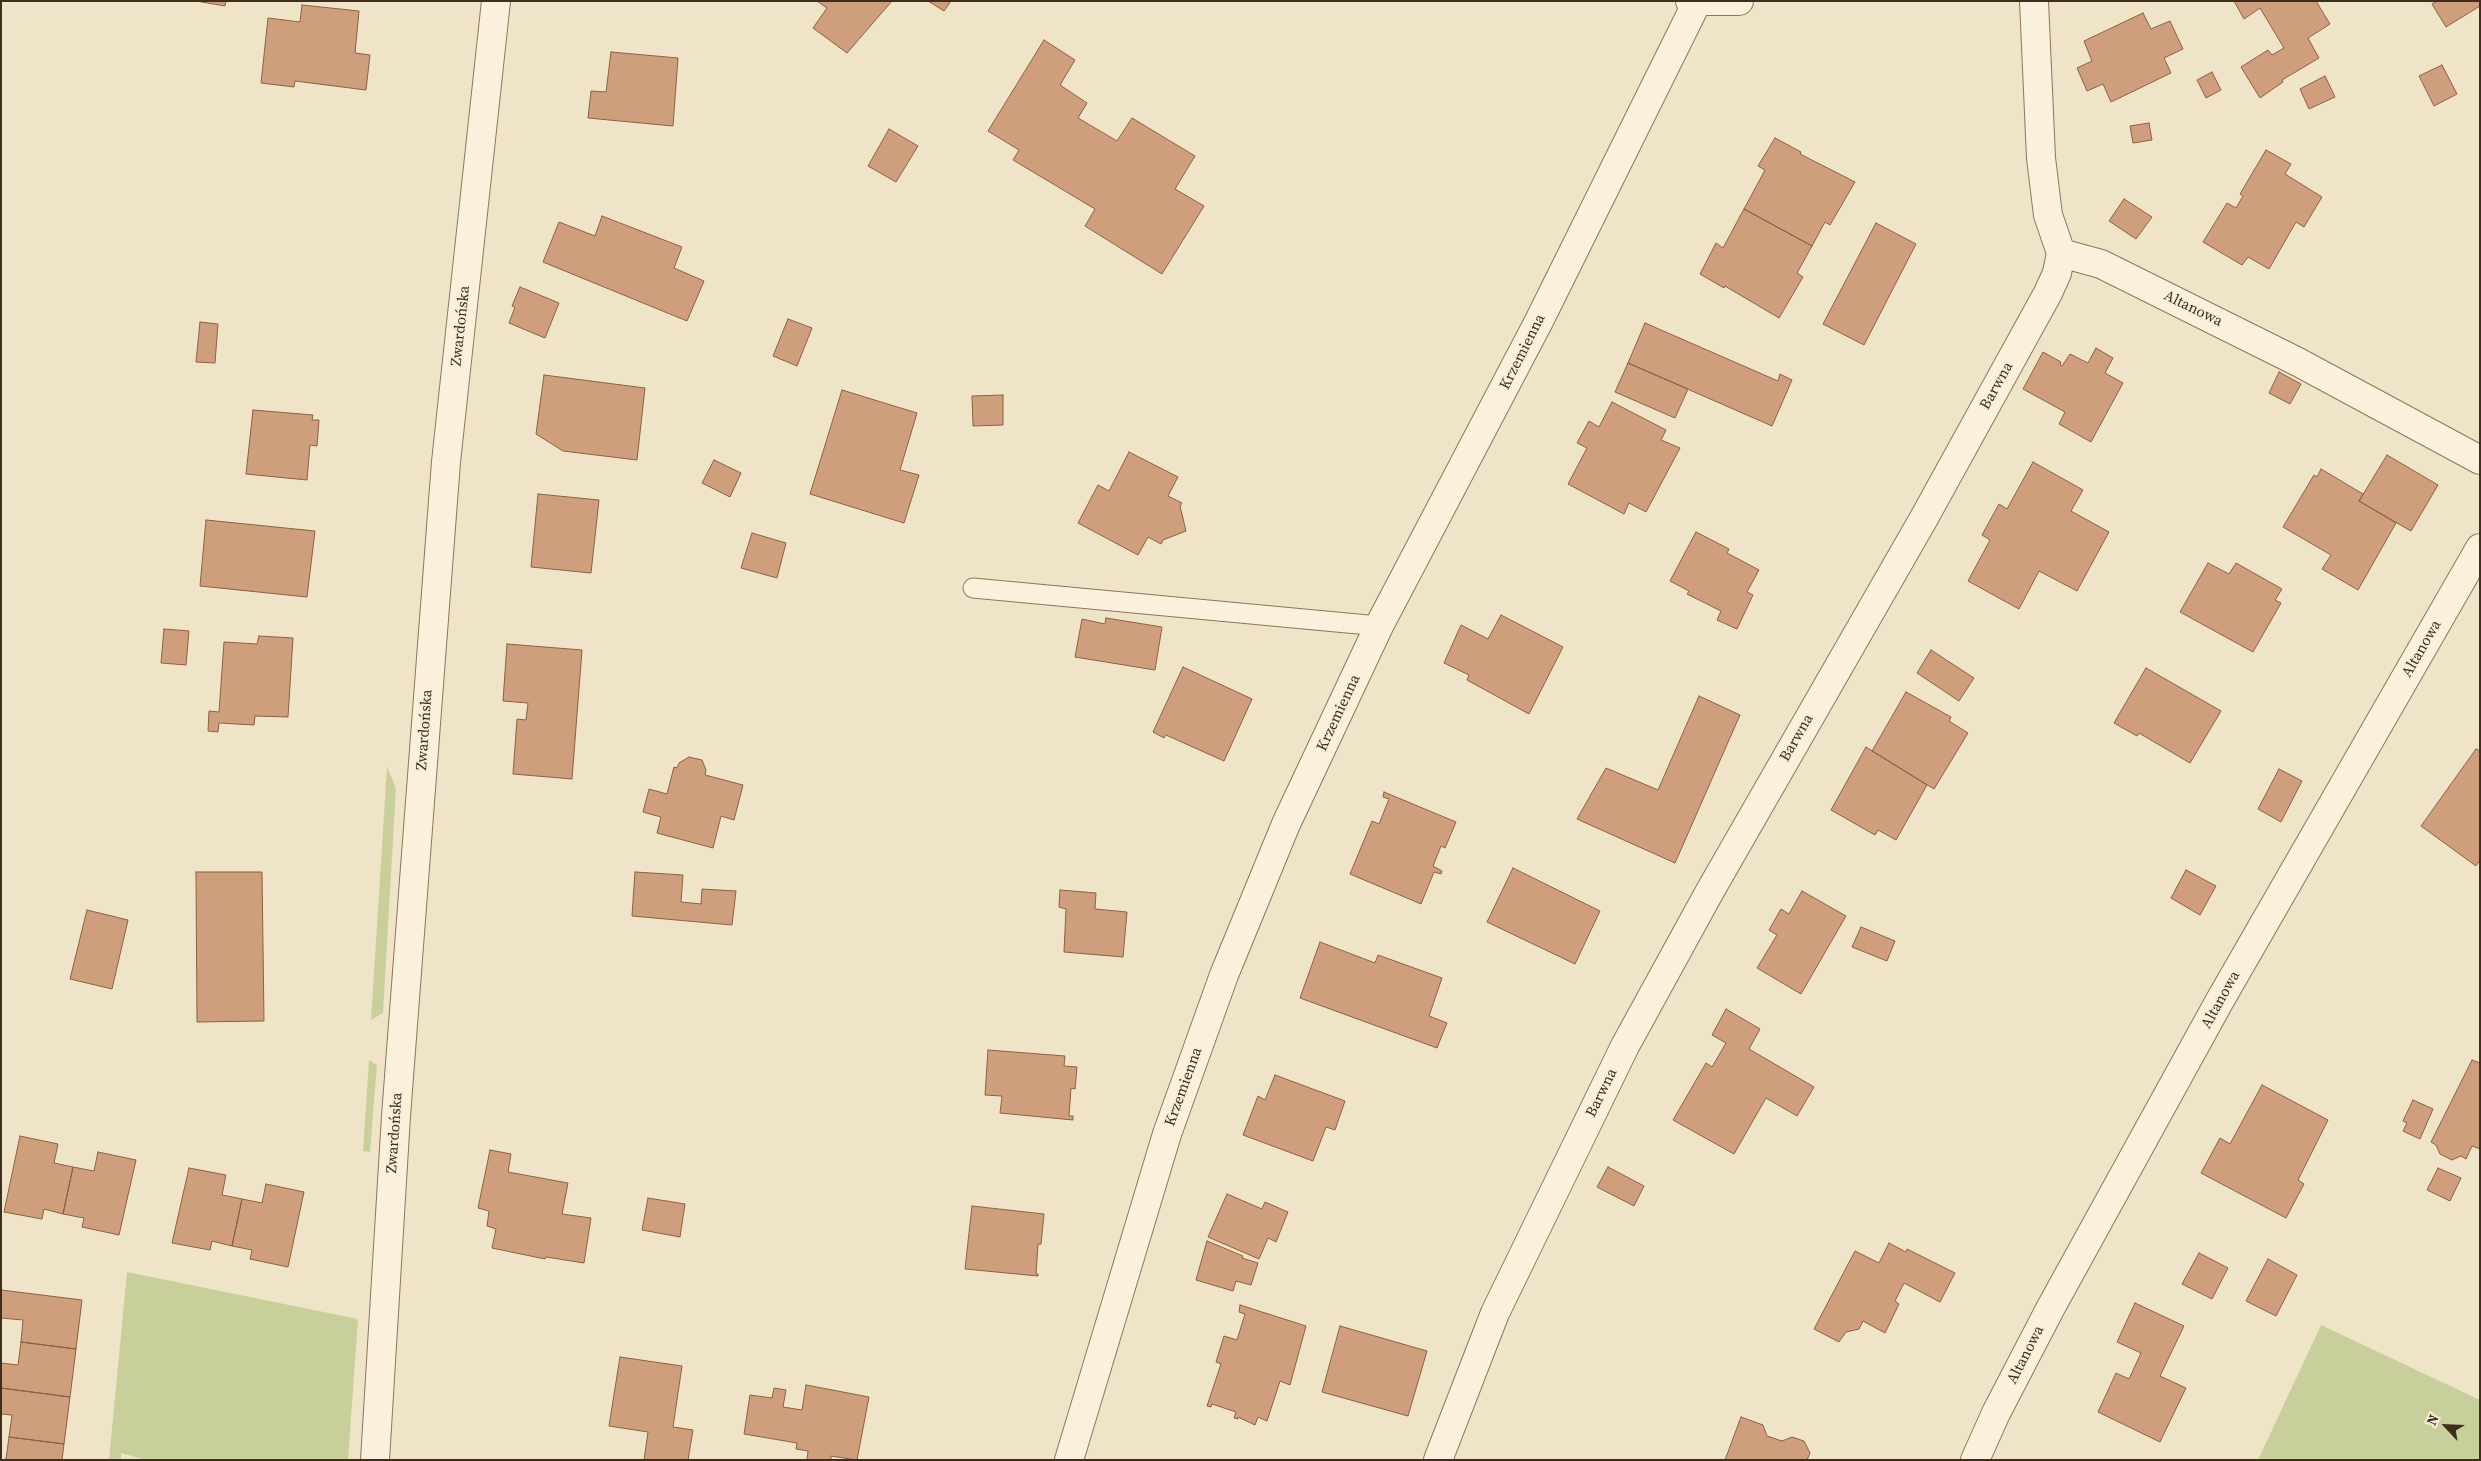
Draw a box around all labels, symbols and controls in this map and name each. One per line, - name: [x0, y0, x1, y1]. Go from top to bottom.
- street label: Zwardońska: [448, 285, 474, 367]
- street label: Altanowa: [2161, 287, 2225, 331]
- street label: Krzemienna: [1496, 311, 1550, 393]
- street label: Barwna: [1977, 359, 2017, 413]
- street label: Altanowa: [2398, 617, 2446, 681]
- street label: Krzemienna: [1313, 672, 1365, 754]
- street label: Zwardońska: [413, 689, 437, 771]
- street label: Barwna: [1776, 711, 1818, 765]
- street label: Altanowa: [2198, 968, 2244, 1032]
- street label: Krzemienna: [1161, 1045, 1207, 1129]
- street label: Barwna: [1583, 1066, 1621, 1120]
- street label: Zwardońska: [383, 1092, 407, 1174]
- street label: Altanowa: [2004, 1323, 2048, 1387]
- north arrow: [2421, 1401, 2471, 1451]
- text: N: [2421, 1411, 2444, 1429]

